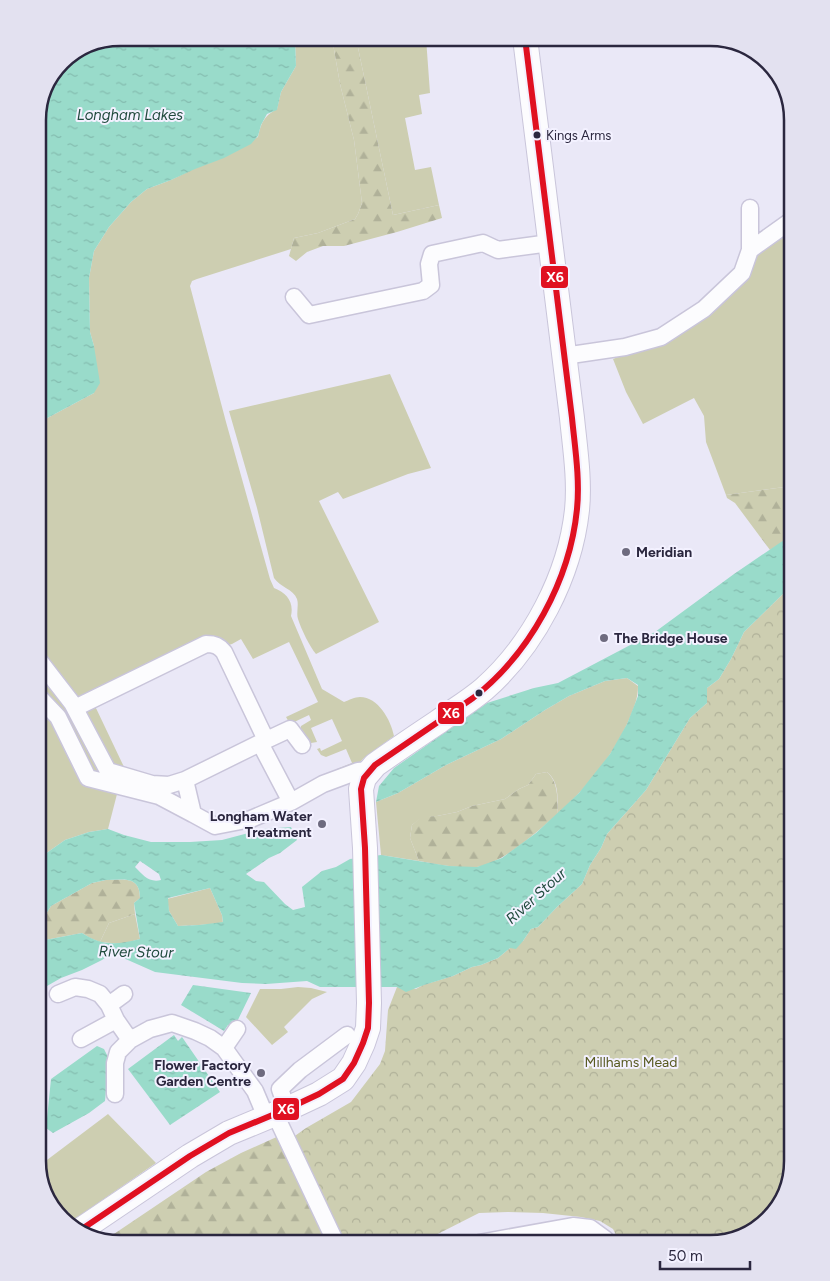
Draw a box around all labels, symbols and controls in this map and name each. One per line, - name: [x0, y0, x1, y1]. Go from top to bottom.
- water label: Longham Lakes: [77, 106, 183, 124]
- place label: Kings Arms: [546, 128, 611, 143]
- marker: Kings Arms: [532, 130, 542, 140]
- line badge: X6: [540, 265, 569, 289]
- text: X6: [546, 269, 564, 286]
- place label: Meridian: [636, 544, 692, 561]
- marker: Meridian: [620, 546, 632, 558]
- place label: The Bridge House: [614, 630, 728, 647]
- marker: The Bridge House: [598, 632, 610, 644]
- unlabelled marker: [474, 688, 484, 698]
- line badge: X6: [437, 701, 465, 725]
- text: X6: [442, 705, 460, 722]
- place label: Longham Water Treatment: [210, 808, 313, 841]
- marker: Longham Water Treatment: [316, 818, 328, 830]
- water label: River Stour: [502, 864, 570, 928]
- water label: River Stour: [98, 942, 174, 962]
- park label: Millhams Mead: [585, 1054, 677, 1071]
- place label: Flower Factory Garden Centre: [154, 1057, 252, 1090]
- marker: Flower Factory Garden Centre: [255, 1067, 267, 1079]
- line badge: X6: [272, 1097, 300, 1121]
- text: X6: [277, 1101, 295, 1118]
- scale bar: [660, 1238, 750, 1270]
- text: 50 m: [668, 1247, 703, 1265]

